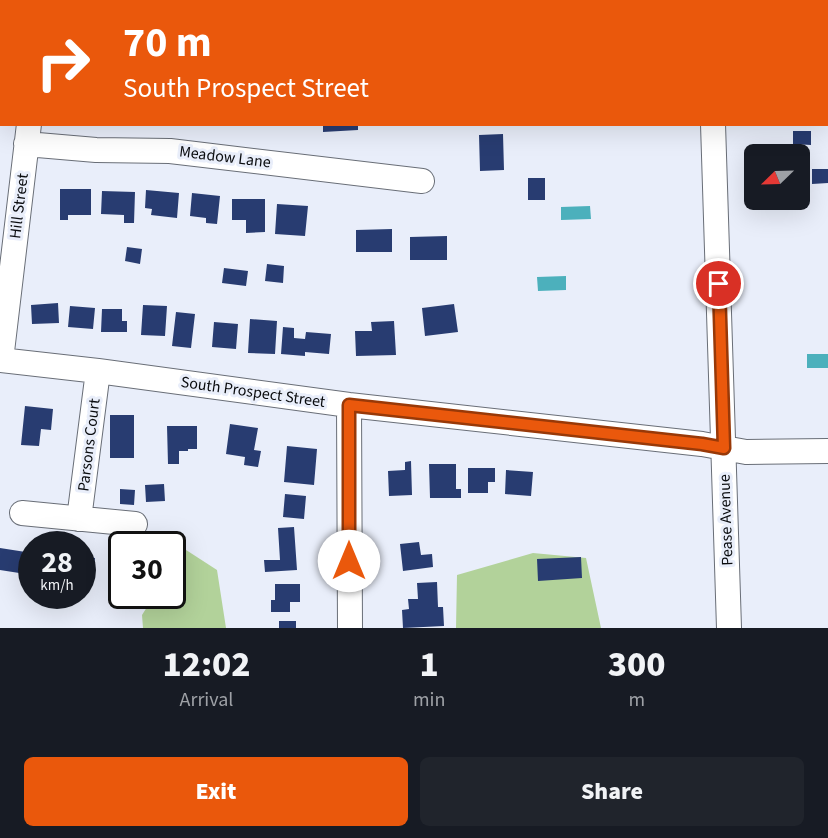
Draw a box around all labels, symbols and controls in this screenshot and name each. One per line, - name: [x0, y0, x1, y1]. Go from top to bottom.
- text: 70 m: [123, 13, 212, 73]
- icon: right: [24, 24, 102, 102]
- text: South Prospect Street: [123, 69, 369, 108]
- street label: Meadow Lane: [178, 140, 272, 174]
- north arrow: [744, 144, 810, 210]
- map controls: [744, 144, 810, 210]
- street label: Hill Street: [4, 171, 34, 240]
- pin: [693, 258, 744, 309]
- icon: arrive: [702, 267, 735, 300]
- street label: South Prospect Street: [179, 371, 327, 413]
- street label: Parsons Court: [72, 397, 106, 493]
- street label: Pease Avenue: [713, 474, 739, 566]
- position arrow: [317, 529, 381, 593]
- speed limit sign: 30: [108, 531, 186, 609]
- text: 28: [41, 541, 73, 584]
- text: km/h: [40, 575, 74, 596]
- text: 12:02: [162, 639, 251, 690]
- text: 1: [420, 639, 439, 690]
- text: 300: [608, 639, 666, 690]
- text: Arrival: [180, 686, 233, 714]
- text: min: [413, 686, 445, 714]
- text: m: [628, 686, 645, 714]
- button: Exit: [24, 757, 408, 826]
- button: Share: [420, 757, 804, 826]

